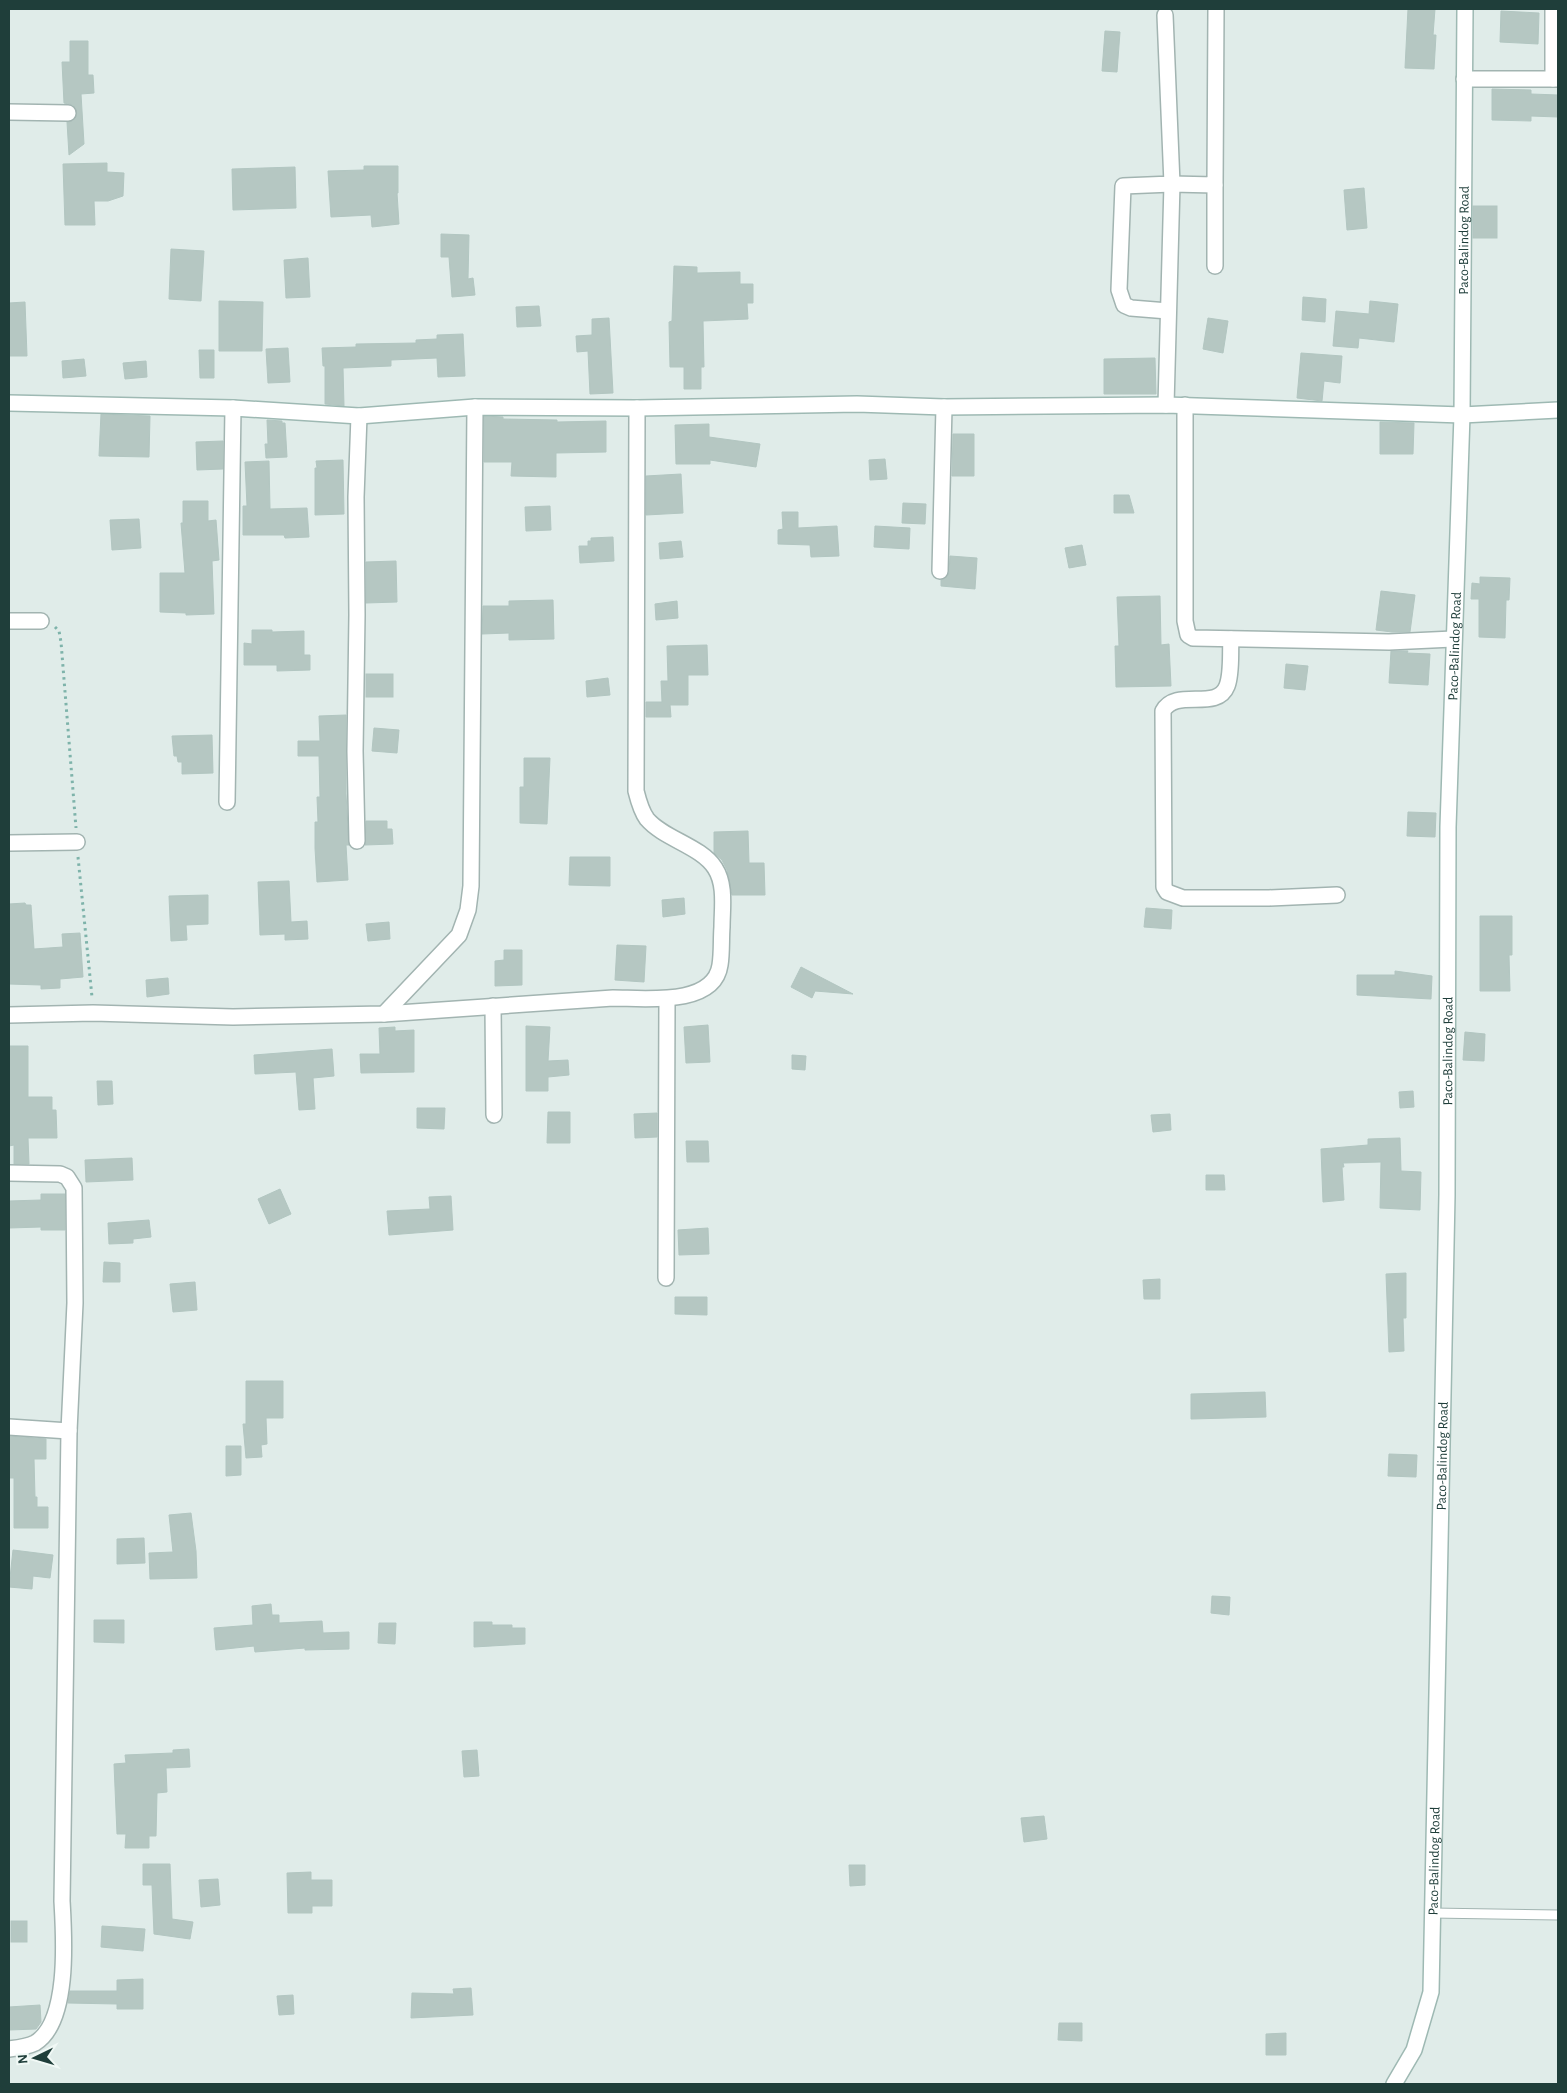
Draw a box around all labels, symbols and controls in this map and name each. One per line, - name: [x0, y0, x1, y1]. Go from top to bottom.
- street label: Paco-Balindog Road: [1457, 186, 1472, 295]
- street label: Paco-Balindog Road: [1446, 592, 1464, 701]
- street label: Paco-Balindog Road: [1441, 997, 1456, 1105]
- street label: Paco-Balindog Road: [1435, 1401, 1451, 1511]
- street label: Paco-Balindog Road: [1427, 1806, 1443, 1915]
- north arrow: [10, 2033, 60, 2083]
- text: N: [16, 2054, 30, 2065]

